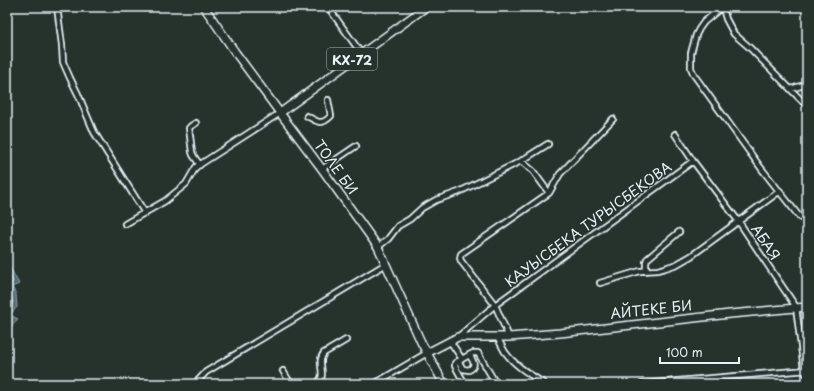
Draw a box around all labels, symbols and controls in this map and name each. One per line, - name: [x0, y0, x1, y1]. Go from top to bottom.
- road number: КХ-72: [327, 48, 377, 70]
- street label: ТОЛЕ БИ: [309, 135, 363, 199]
- street label: КАУЫСБЕКА ТУРЫСБЕКОВА: [500, 156, 676, 292]
- street label: АБАЯ: [746, 220, 786, 264]
- street label: АЙТЕКЕ БИ: [609, 294, 693, 324]
- scale bar: [660, 339, 739, 365]
- text: 100 m: [666, 343, 703, 361]

